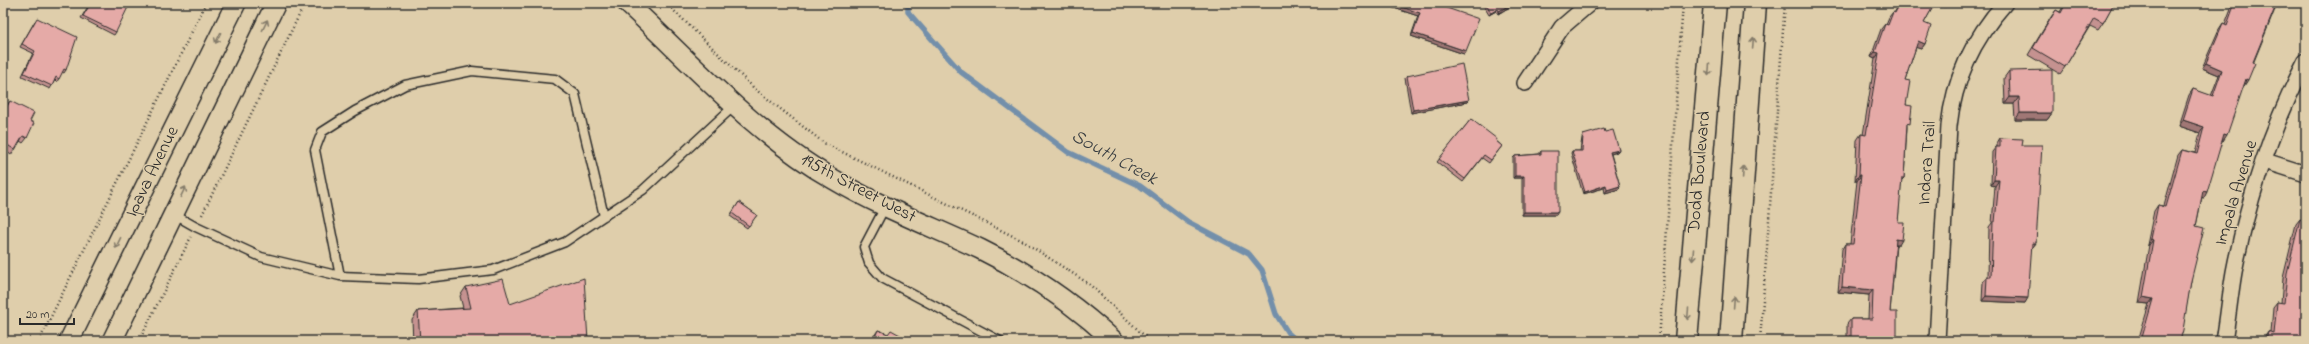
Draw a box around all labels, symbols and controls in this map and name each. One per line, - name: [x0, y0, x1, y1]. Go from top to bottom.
- one-way arrow: [262, 19, 269, 31]
- one-way arrow: [214, 32, 222, 44]
- one-way arrow: [1749, 37, 1756, 50]
- one-way arrow: [1705, 63, 1713, 76]
- street label: Dodd Boulevard: [1682, 110, 1718, 235]
- street label: Indora Trail: [1912, 120, 1944, 206]
- street label: Ipava Avenue: [120, 121, 187, 222]
- water label: South Creek: [1066, 123, 1163, 193]
- street label: Impala Avenue: [2209, 136, 2266, 249]
- street label: 195th Street West: [796, 148, 920, 230]
- one-way arrow: [1740, 166, 1747, 179]
- one-way arrow: [180, 186, 187, 198]
- one-way arrow: [114, 236, 121, 248]
- one-way arrow: [1690, 248, 1697, 261]
- one-way arrow: [1731, 296, 1738, 309]
- scale bar: [20, 300, 74, 326]
- text: 20 m: [26, 306, 49, 324]
- one-way arrow: [1685, 307, 1692, 320]

